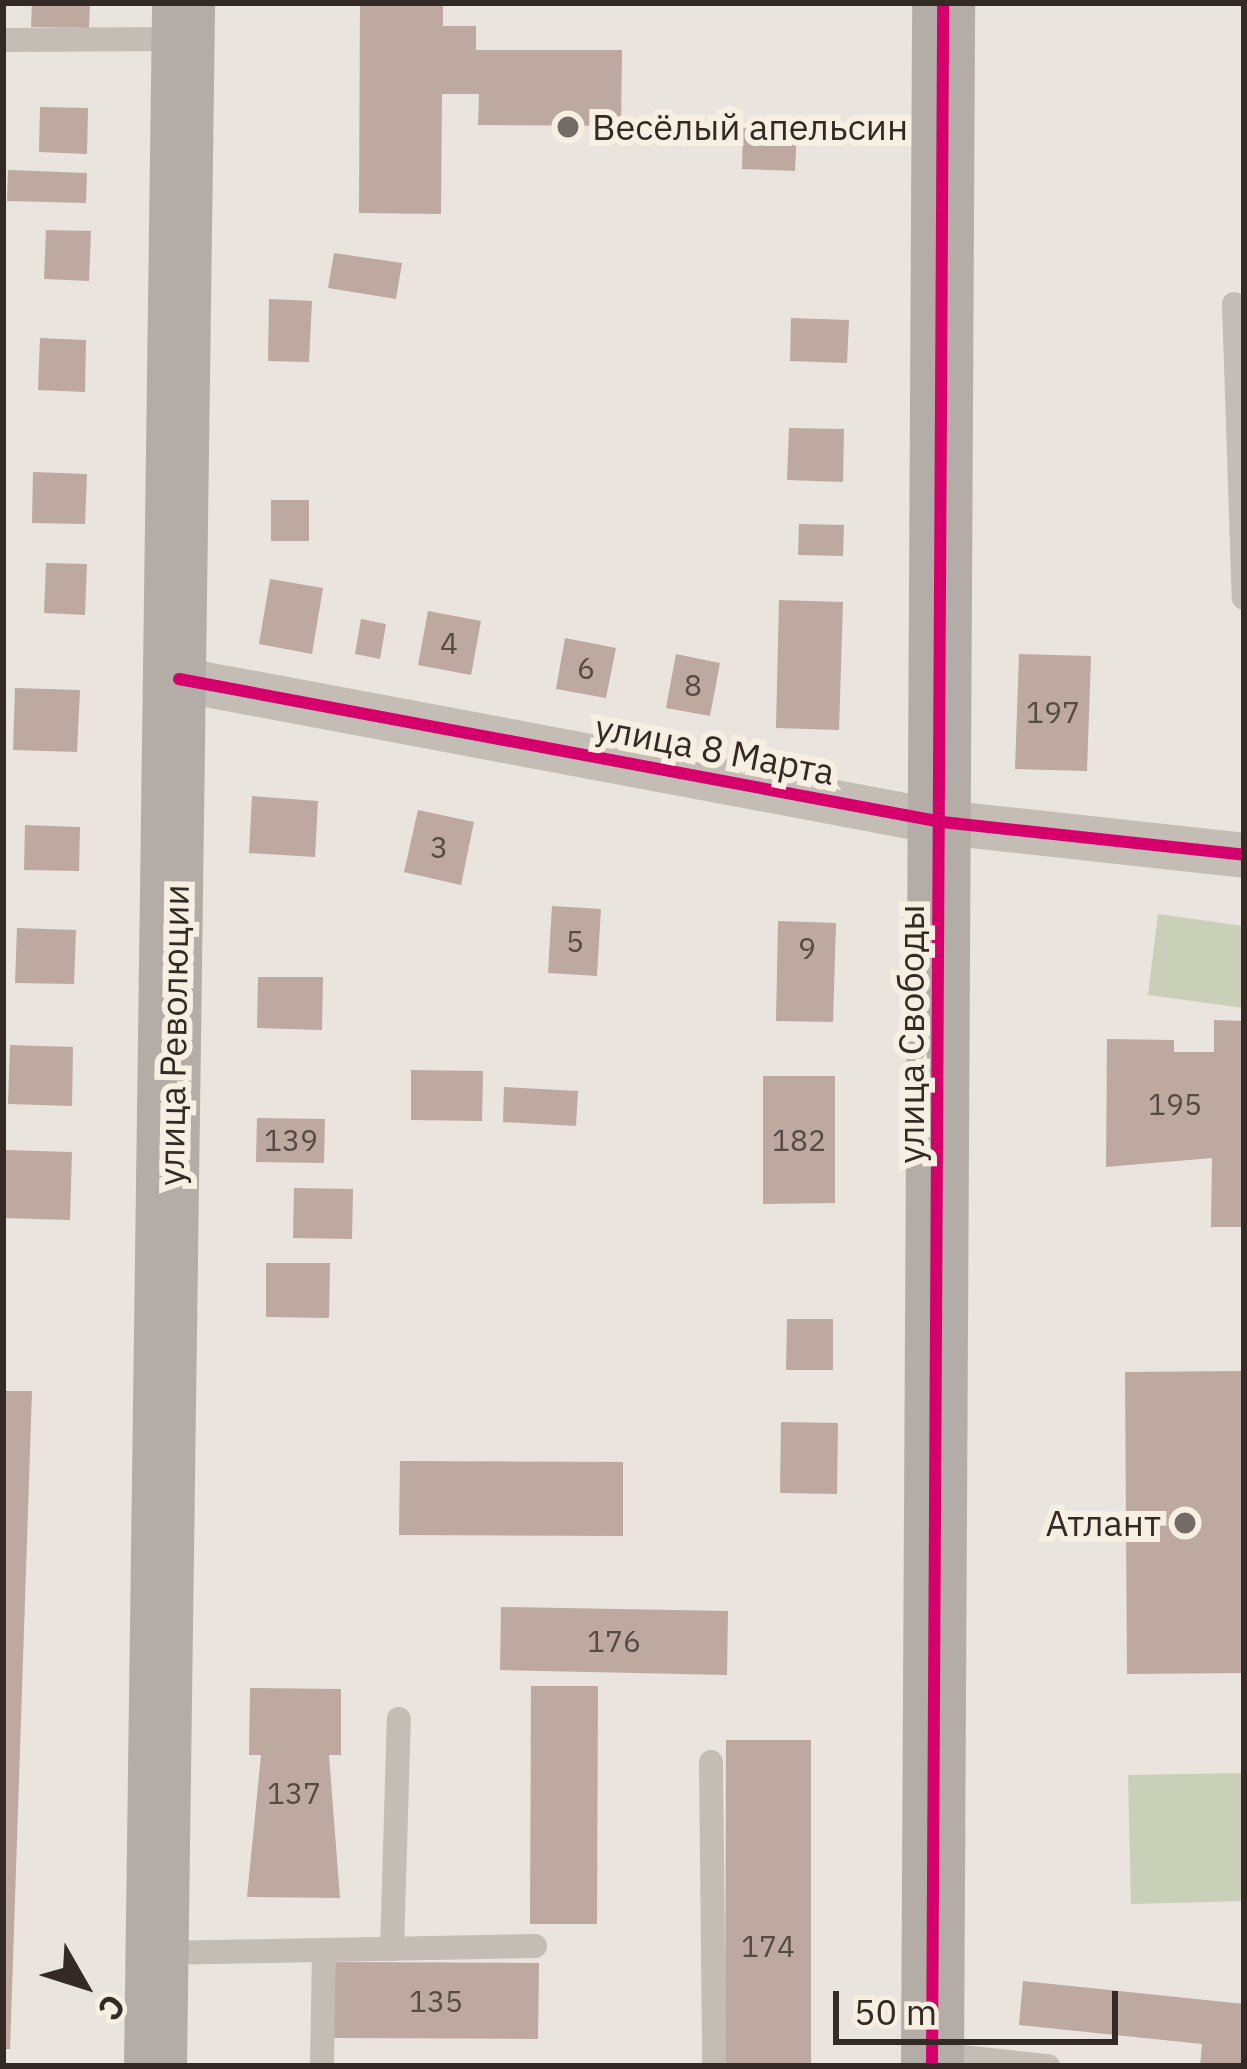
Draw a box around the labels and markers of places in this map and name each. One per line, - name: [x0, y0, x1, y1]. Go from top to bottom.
- place label: Весёлый апельсин: [592, 105, 908, 149]
- marker: Весёлый апельсин: [555, 114, 581, 140]
- place label: Атлант: [1046, 1501, 1161, 1545]
- marker: Атлант: [1172, 1510, 1198, 1536]

